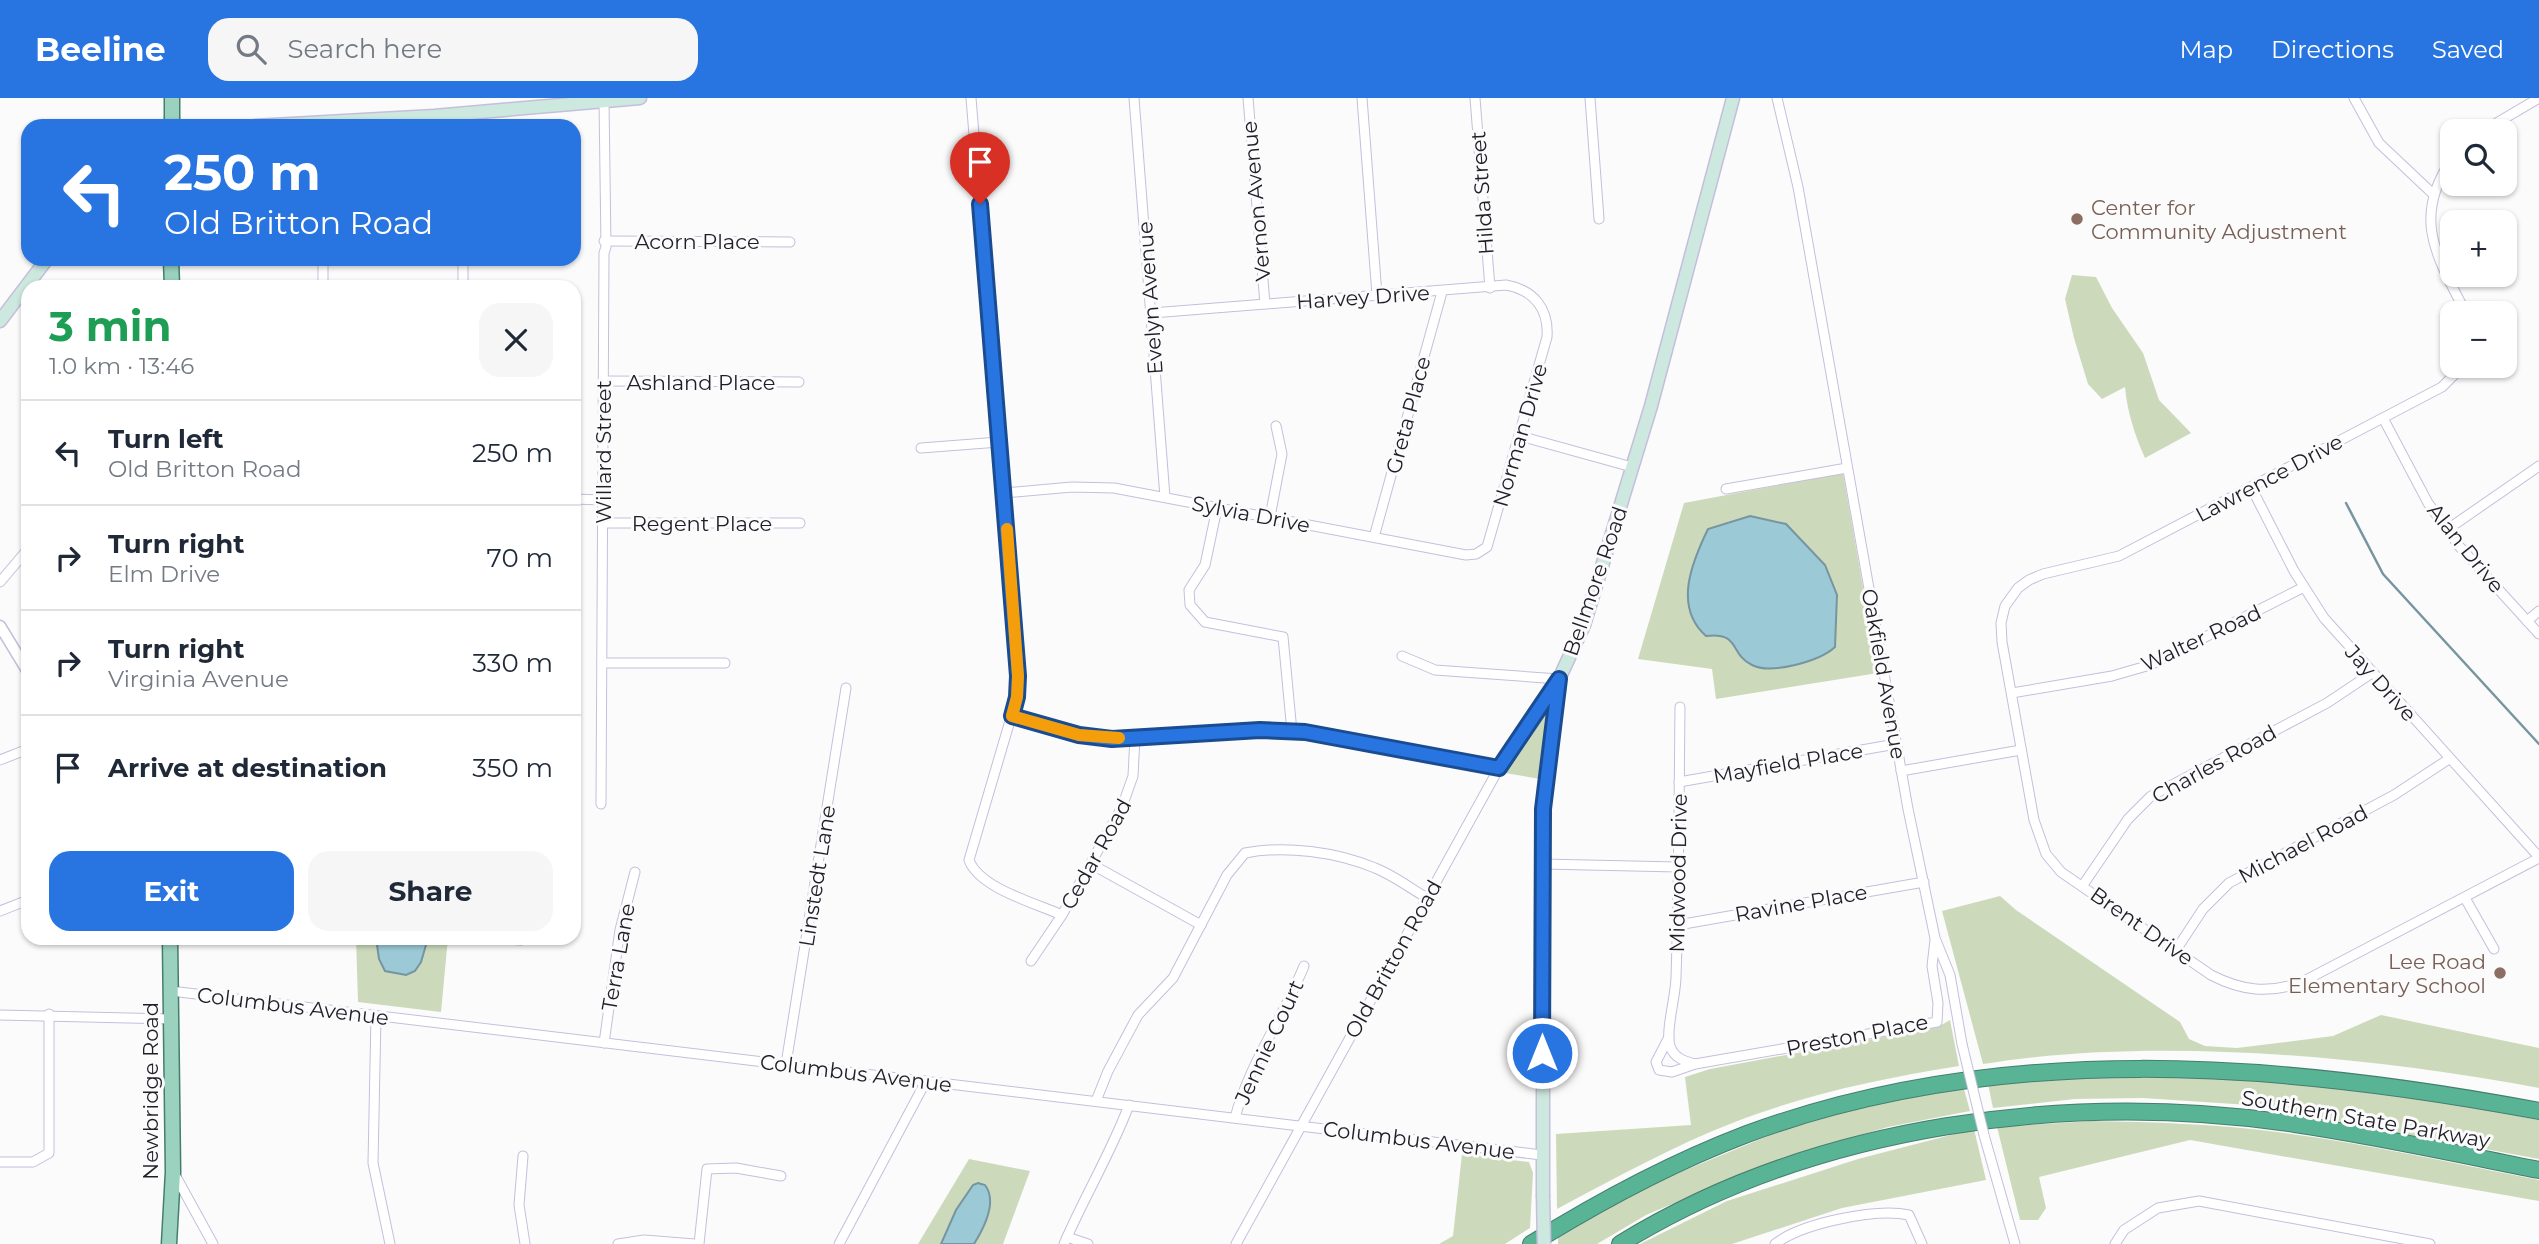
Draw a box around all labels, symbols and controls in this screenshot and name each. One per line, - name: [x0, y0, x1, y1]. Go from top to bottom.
- search box: [208, 18, 698, 81]
- text: Beeline: [35, 29, 166, 69]
- icon: search: [232, 30, 270, 68]
- text: Search here: [288, 33, 442, 65]
- text: Map: [2180, 35, 2233, 64]
- text: Directions: [2271, 35, 2394, 64]
- text: Saved: [2432, 35, 2504, 64]
- map controls: [2440, 119, 2517, 378]
- button: search: [2440, 119, 2517, 196]
- street label: Vernon Avenue: [1237, 120, 1275, 282]
- street label: Hilda Street: [1465, 130, 1499, 256]
- pin: [950, 132, 1010, 204]
- text: 250 m: [164, 143, 321, 202]
- icon: arrive: [961, 143, 999, 181]
- icon: left: [49, 147, 140, 238]
- place label: Center for Community Adjustment: [2091, 195, 2347, 244]
- text: Old Britton Road: [164, 203, 433, 242]
- button: +: [2440, 210, 2517, 287]
- marker: Center for Community Adjustment: [2069, 211, 2085, 227]
- street label: Evelyn Avenue: [1132, 221, 1168, 375]
- street label: Acorn Place: [634, 229, 760, 254]
- street label: Harvey Drive: [1295, 280, 1431, 314]
- text: 3 min: [49, 300, 171, 352]
- button: −: [2440, 301, 2517, 378]
- button: close: [479, 303, 553, 377]
- text: 1.0 km · 13:46: [49, 352, 194, 380]
- street label: Greta Place: [1380, 354, 1436, 476]
- street label: Norman Drive: [1488, 360, 1552, 510]
- street label: Ashland Place: [627, 370, 775, 395]
- street label: Willard Street: [591, 380, 616, 524]
- text: Turn left: [108, 423, 224, 455]
- street label: Lawrence Drive: [2191, 429, 2347, 527]
- icon: left: [49, 434, 87, 472]
- text: 250 m: [472, 437, 553, 469]
- text: Old Britton Road: [108, 455, 302, 483]
- street label: Sylvia Drive: [1190, 490, 1312, 538]
- street label: Alan Drive: [2422, 498, 2510, 598]
- street label: Bellmore Road: [1558, 503, 1632, 659]
- street label: Regent Place: [632, 511, 772, 536]
- text: Turn right: [108, 528, 244, 560]
- icon: right: [49, 539, 87, 577]
- text: 70 m: [487, 542, 553, 574]
- text: Elm Drive: [108, 560, 220, 588]
- street label: Oakfield Avenue: [1857, 587, 1911, 761]
- street label: Walter Road: [2137, 599, 2265, 677]
- text: Turn right: [108, 633, 244, 665]
- street label: Jay Drive: [2339, 639, 2422, 726]
- icon: right: [49, 644, 87, 682]
- text: 330 m: [472, 647, 553, 679]
- text: Virginia Avenue: [108, 665, 289, 693]
- street label: Charles Road: [2147, 719, 2281, 809]
- street label: Mayfield Place: [1711, 738, 1865, 788]
- icon: arrive: [49, 749, 87, 787]
- text: Arrive at destination: [108, 752, 387, 784]
- text: 350 m: [472, 752, 553, 784]
- street label: Midwood Drive: [1664, 793, 1692, 953]
- street label: Cedar Road: [1055, 794, 1137, 914]
- street label: Michael Road: [2234, 799, 2372, 889]
- street label: Linstedt Lane: [793, 803, 841, 949]
- button: Exit: [49, 851, 294, 931]
- button: Share: [308, 851, 553, 931]
- street label: Old Britton Road: [1339, 876, 1447, 1042]
- street label: Ravine Place: [1733, 879, 1869, 927]
- street label: Brent Drive: [2086, 881, 2198, 971]
- street label: Terra Lane: [596, 901, 640, 1013]
- place label: Lee Road Elementary School: [2288, 949, 2486, 998]
- marker: Lee Road Elementary School: [2492, 965, 2508, 981]
- street label: Jennie Court: [1229, 976, 1309, 1109]
- street label: Columbus Avenue: [196, 982, 390, 1030]
- street label: Newbridge Road: [138, 1002, 163, 1180]
- street label: Preston Place: [1784, 1009, 1930, 1061]
- position arrow: [1505, 1016, 1579, 1090]
- street label: Columbus Avenue: [759, 1049, 953, 1097]
- street label: Southern State Parkway: [2240, 1085, 2493, 1153]
- street label: Columbus Avenue: [1322, 1116, 1516, 1164]

